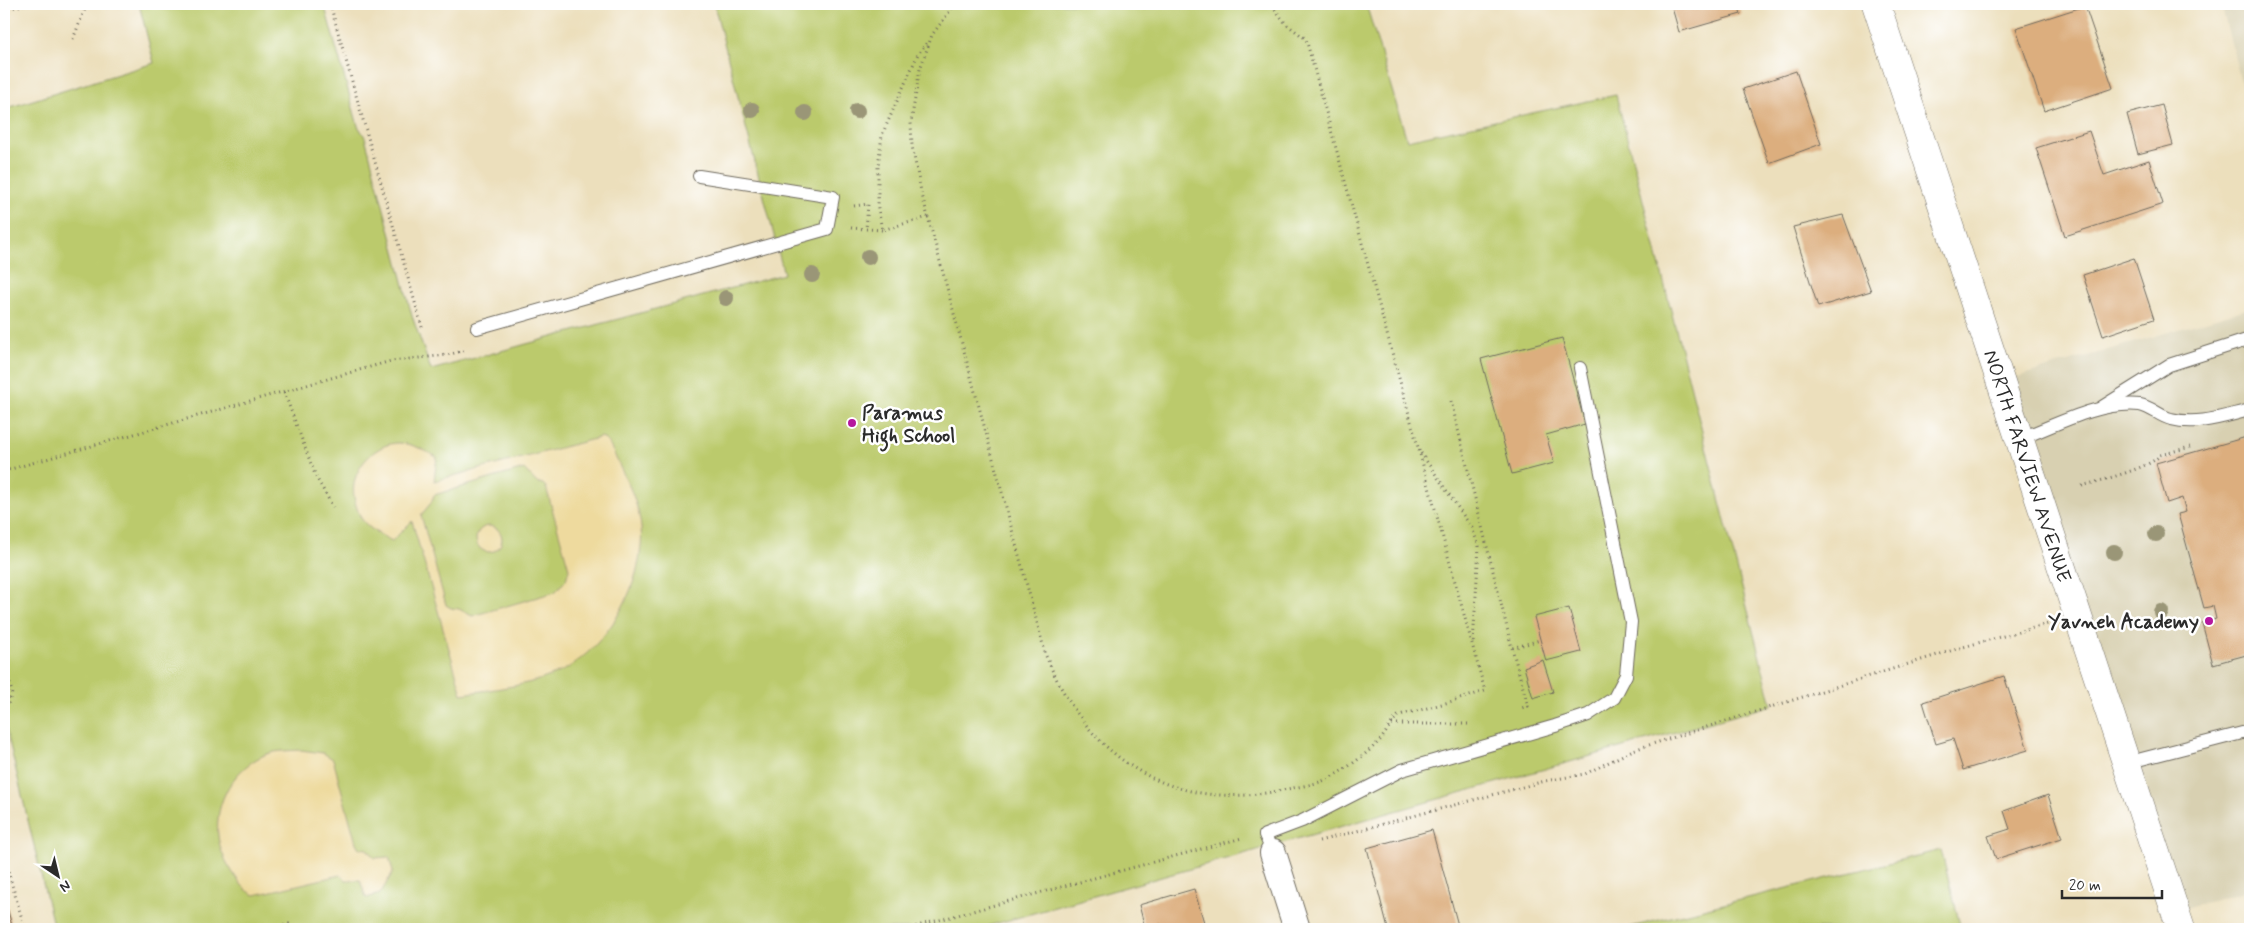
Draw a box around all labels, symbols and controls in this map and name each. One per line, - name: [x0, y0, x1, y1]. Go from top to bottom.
- street label: NORTH FARVIEW AVENUE: [1976, 347, 2077, 586]
- place label: Paramus High School: [862, 400, 955, 452]
- marker: Paramus High School: [846, 417, 858, 429]
- place label: Yavneh Academy: [2048, 609, 2199, 636]
- marker: Yavneh Academy: [2203, 615, 2215, 627]
- north arrow: [32, 850, 82, 900]
- scale bar: [2062, 868, 2162, 900]
- text: N: [56, 876, 74, 896]
- text: 20 m: [2069, 876, 2101, 896]

